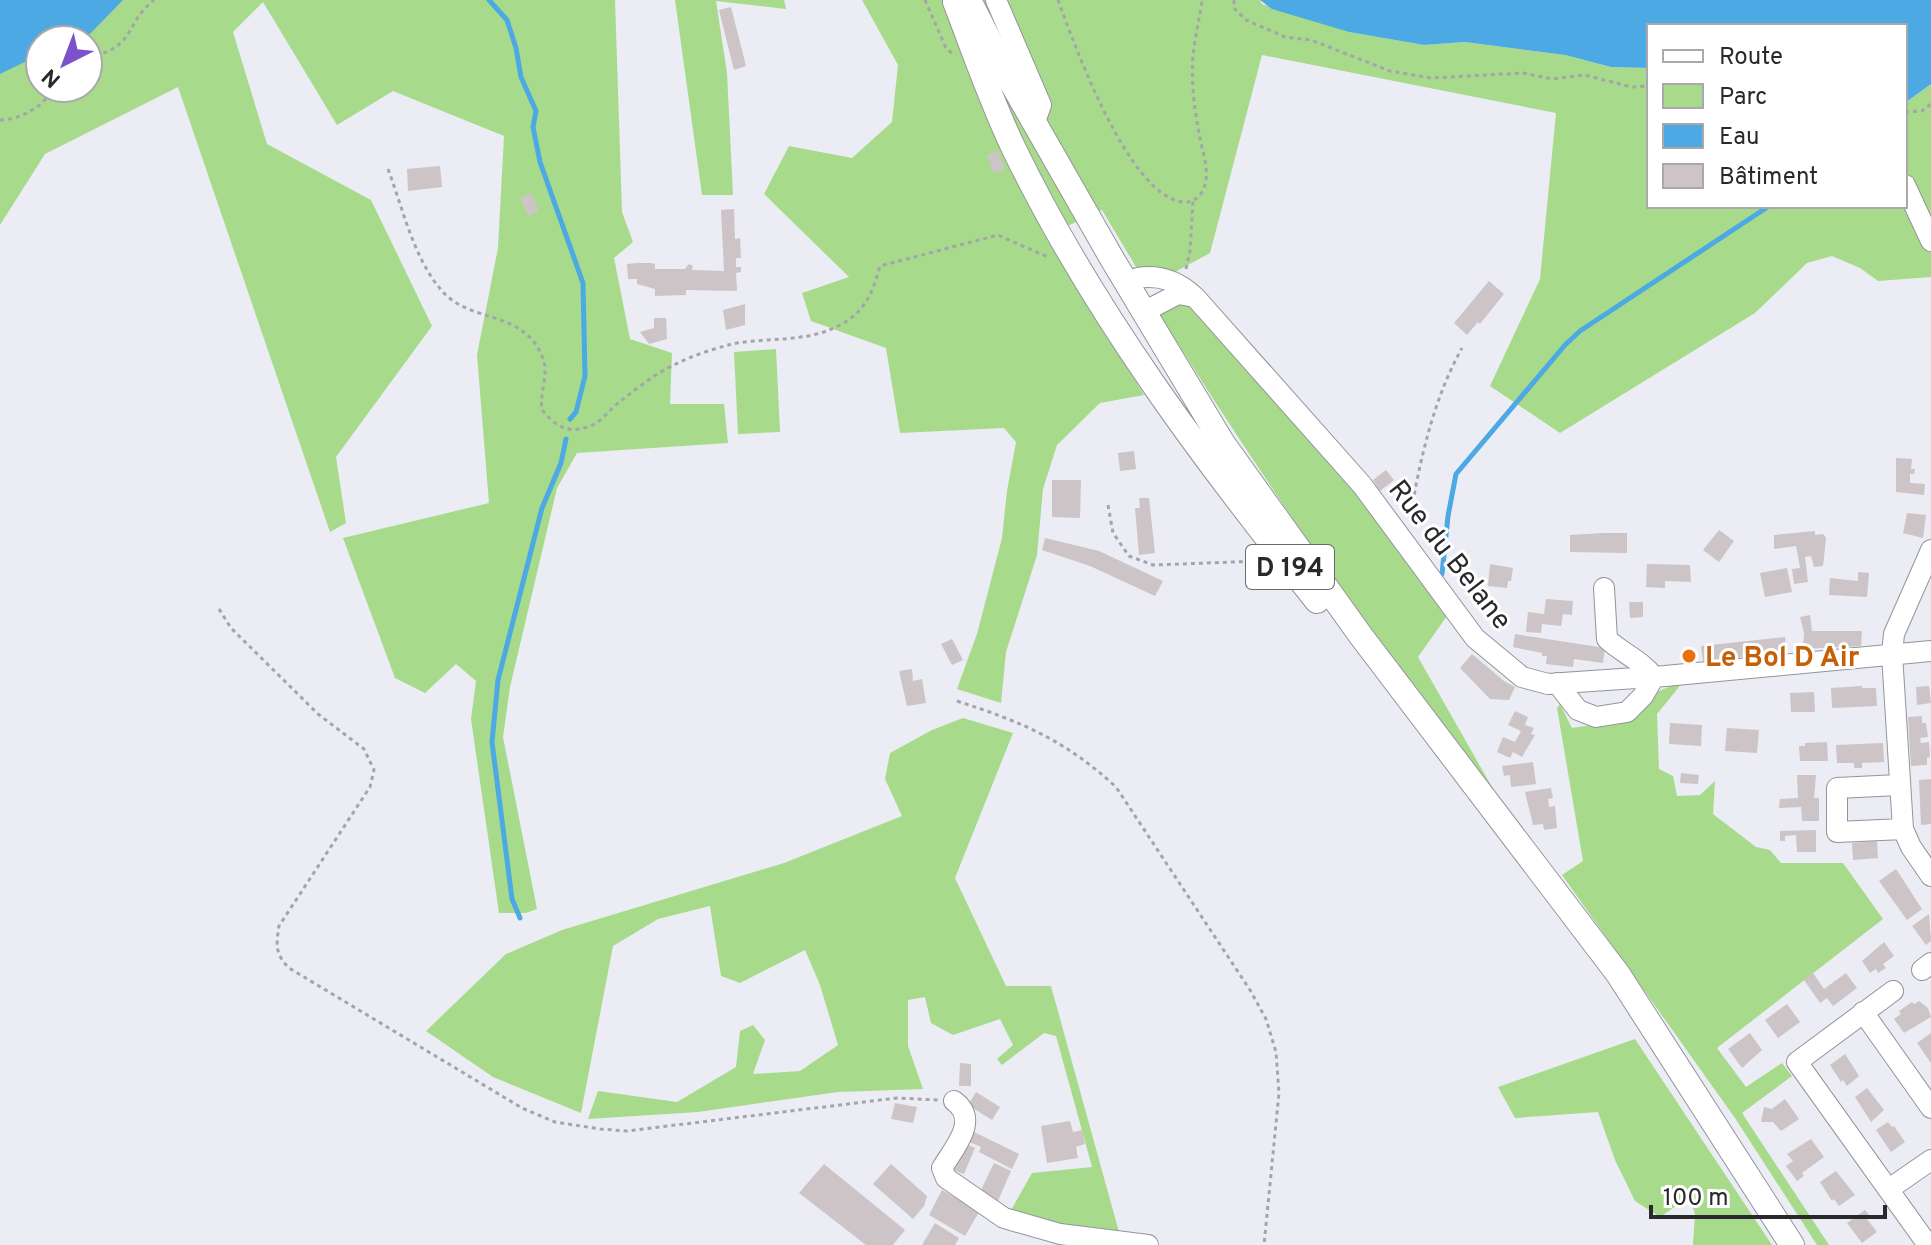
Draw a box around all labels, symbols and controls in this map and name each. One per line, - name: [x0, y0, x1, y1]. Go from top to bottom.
- north arrow: [24, 24, 104, 104]
- legend: [1647, 24, 1907, 208]
- text: Route: [1719, 43, 1783, 73]
- text: N: [37, 62, 67, 92]
- text: Parc: [1719, 83, 1767, 113]
- text: Eau: [1719, 123, 1759, 153]
- text: Bâtiment: [1719, 163, 1818, 193]
- street label: Rue du Belane: [1379, 473, 1519, 638]
- road number: D 194: [1246, 545, 1334, 589]
- place label: Le Bol D Air: [1705, 641, 1860, 677]
- marker: Le Bol D Air: [1680, 647, 1698, 665]
- scale bar: [1651, 1169, 1885, 1219]
- text: 100 m: [1663, 1184, 1729, 1214]

